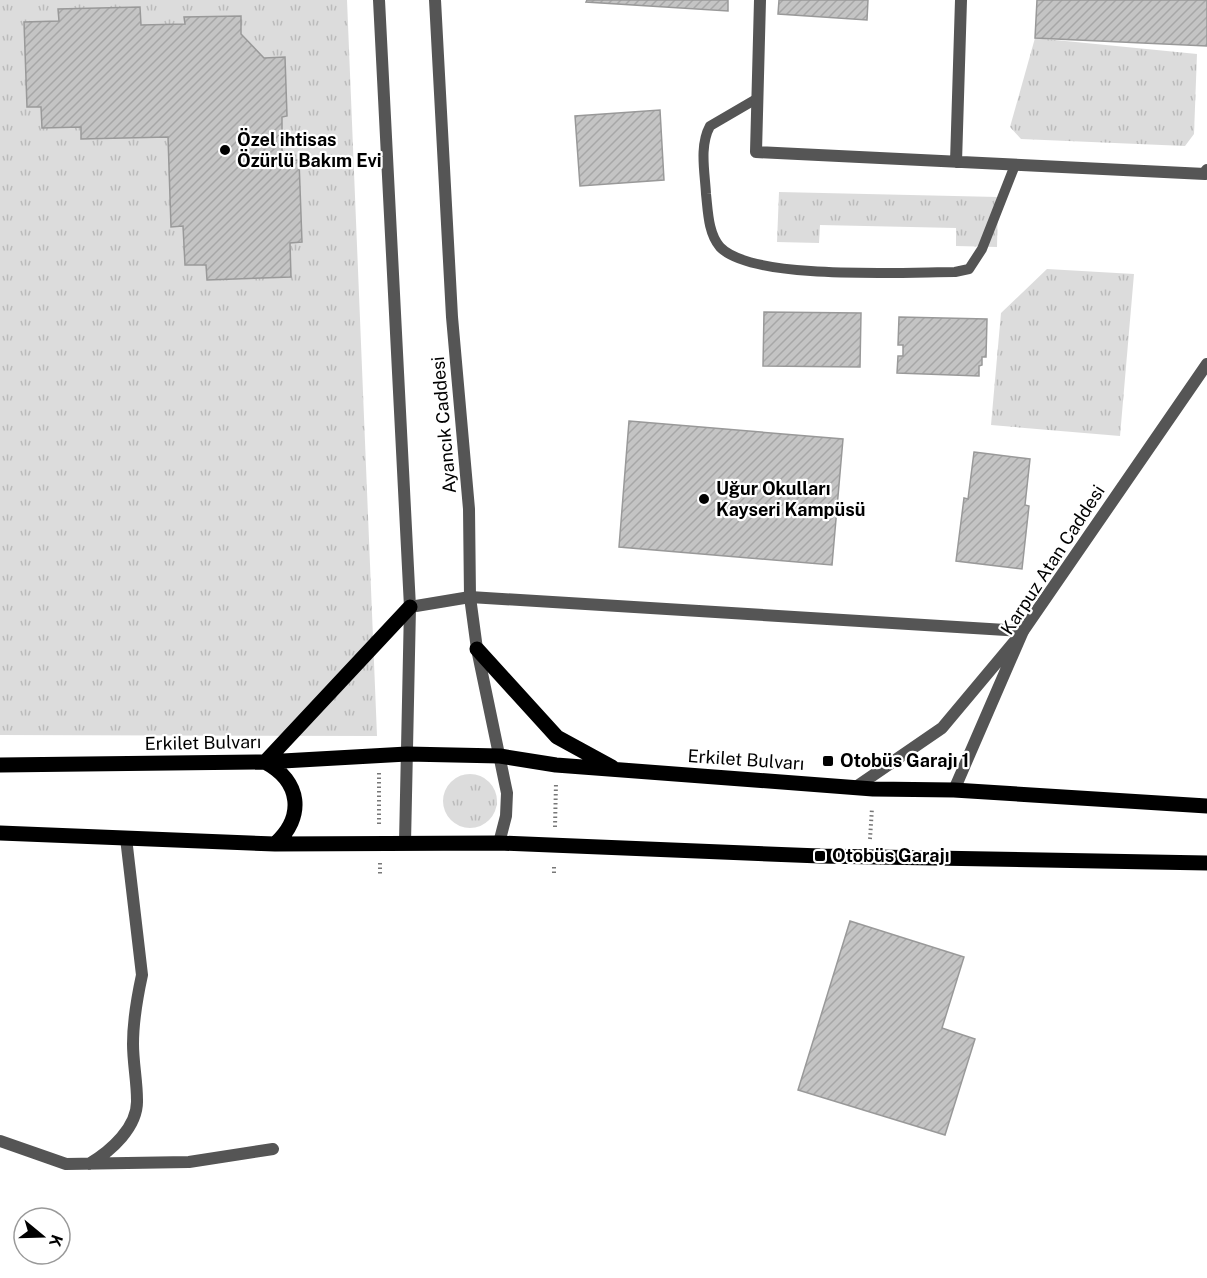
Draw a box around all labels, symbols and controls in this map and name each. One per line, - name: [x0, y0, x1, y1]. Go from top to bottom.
- place label: Özel ihtisas Özürlü Bakım Evi: [237, 128, 382, 171]
- marker: Özel ihtisas Özürlü Bakım Evi: [218, 143, 232, 157]
- street label: Ayancık Caddesi: [427, 356, 460, 494]
- place label: Uğur Okulları Kayseri Kampüsü: [716, 478, 865, 520]
- street label: Karpuz Atan Caddesi: [996, 481, 1109, 638]
- marker: Uğur Okulları Kayseri Kampüsü: [697, 492, 711, 506]
- street label: Erkilet Bulvarı: [144, 731, 262, 754]
- street label: Erkilet Bulvarı: [687, 745, 805, 774]
- place label: Otobüs Garajı 1: [840, 750, 969, 771]
- marker: Otobüs Garajı 1: [821, 754, 835, 768]
- place label: Otobüs Garajı: [832, 845, 949, 866]
- marker: Otobüs Garajı: [813, 849, 827, 863]
- north arrow: [12, 1206, 72, 1266]
- text: K: [45, 1232, 67, 1250]

